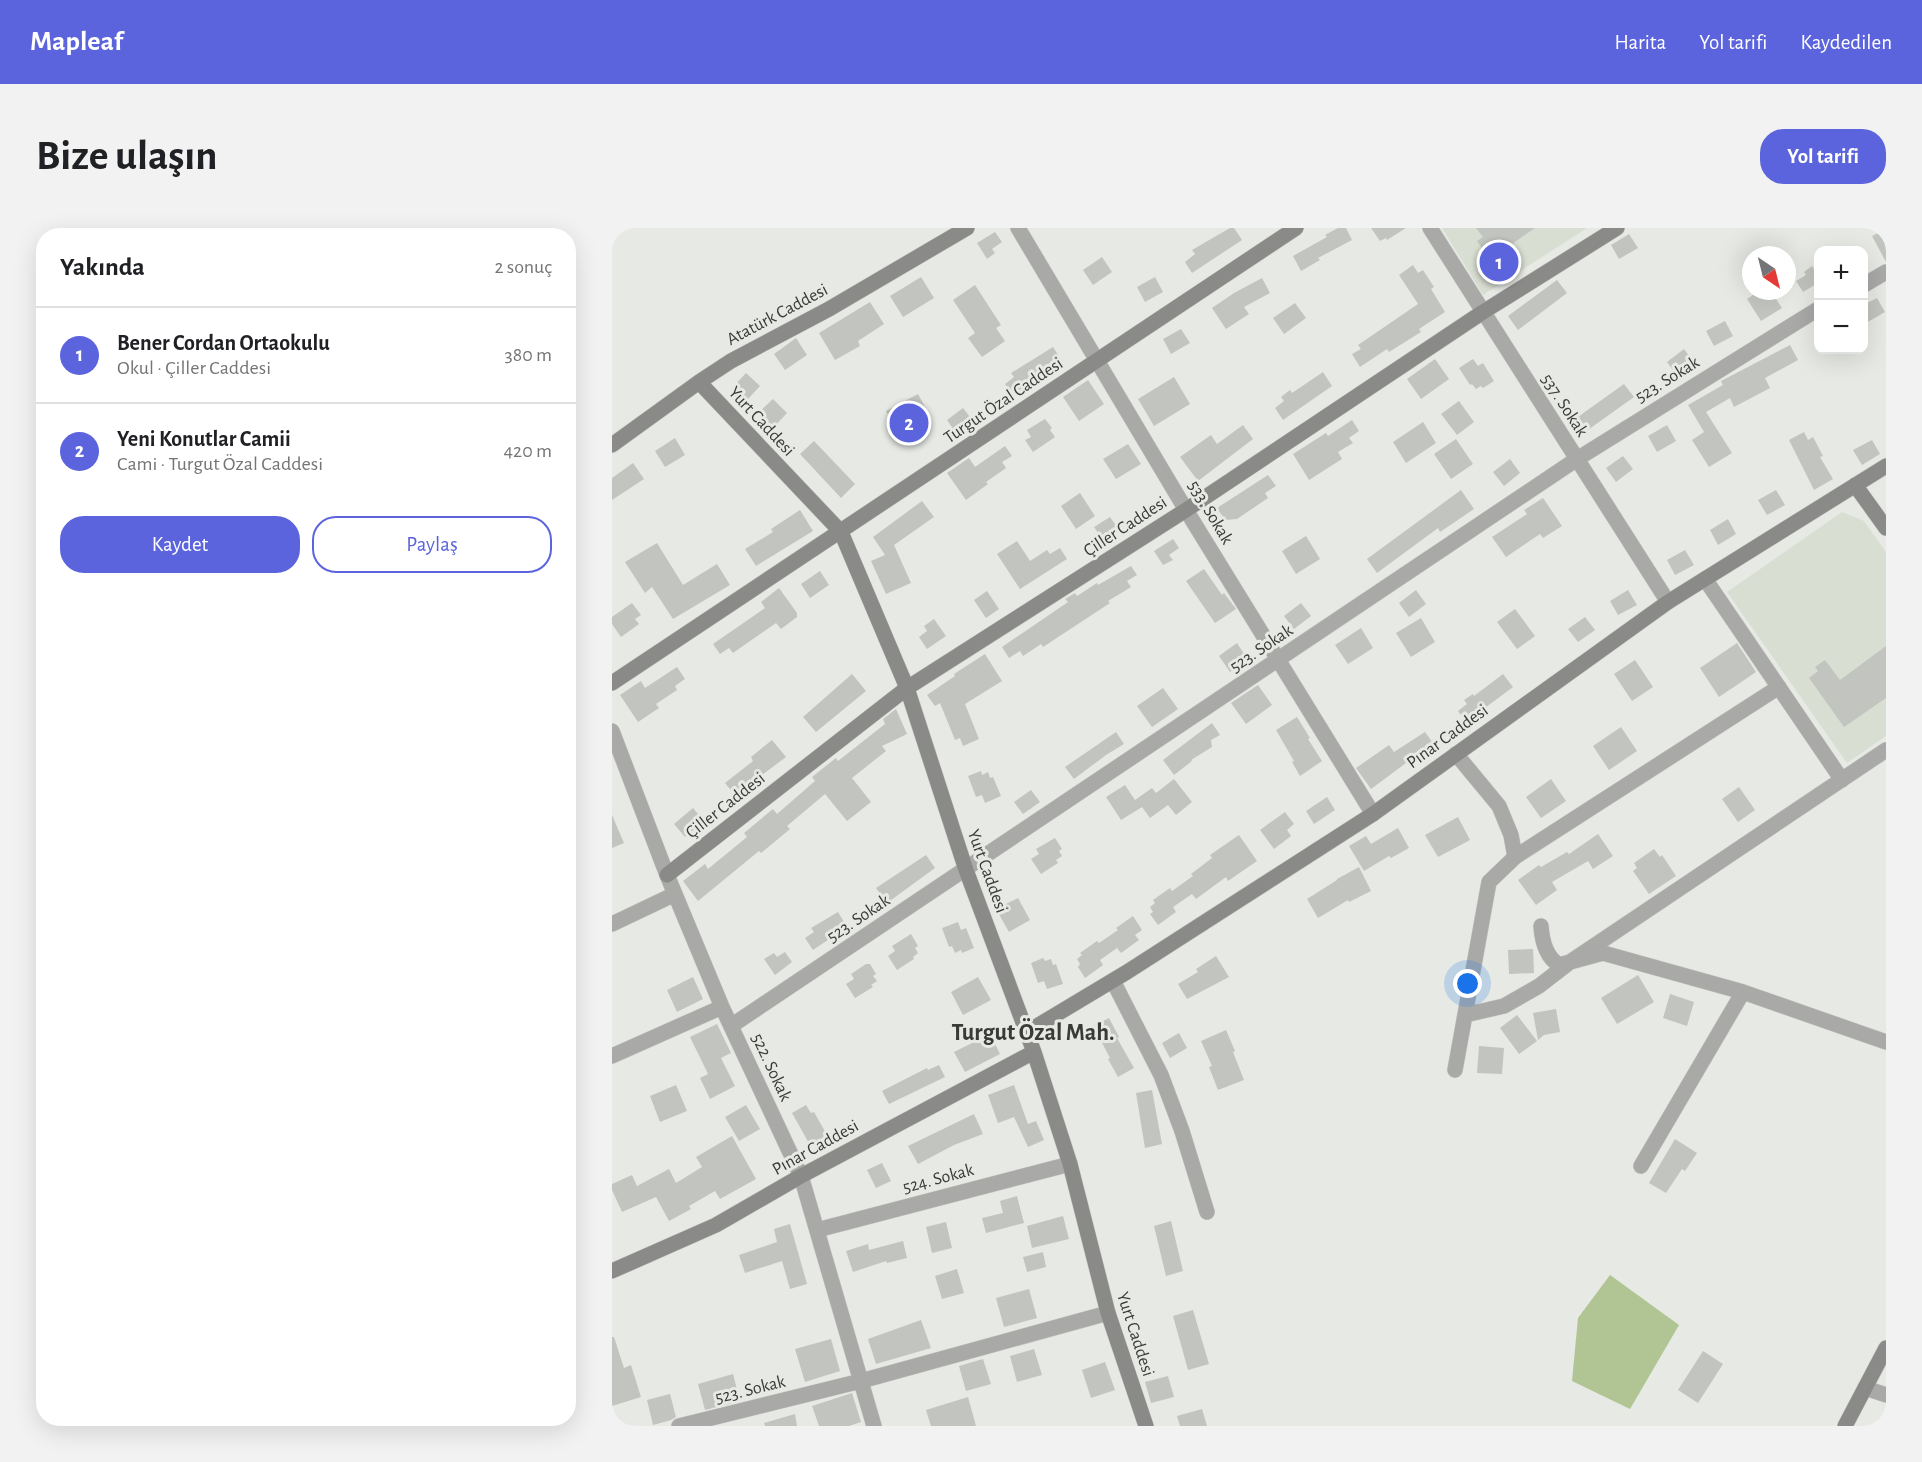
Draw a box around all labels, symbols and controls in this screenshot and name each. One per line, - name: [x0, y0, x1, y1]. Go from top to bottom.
- text: Mapleaf: [30, 28, 123, 56]
- text: Harita: [1614, 32, 1666, 53]
- text: Yol tarifi: [1699, 32, 1767, 53]
- text: Kaydedilen: [1800, 32, 1892, 53]
- button: Yol tarifi: [1760, 129, 1886, 184]
- text: Bize ulaşın: [36, 135, 217, 177]
- pin: 1: [1480, 240, 1518, 285]
- north arrow: [1742, 246, 1796, 300]
- map controls: [1814, 246, 1868, 354]
- button: +: [1814, 246, 1868, 300]
- text: Yakında: [60, 254, 145, 280]
- text: 2 sonuç: [494, 257, 552, 277]
- street label: Atatürk Caddesi: [724, 281, 831, 349]
- button: −: [1814, 300, 1868, 354]
- text: Bener Cordan Ortaokulu: [117, 332, 330, 354]
- text: 1: [76, 345, 83, 365]
- text: 380 m: [504, 345, 552, 365]
- street label: Turgut Özal Caddesi: [940, 353, 1066, 447]
- street label: 523. Sokak: [1632, 353, 1703, 406]
- text: Okul · Çiller Caddesi: [117, 358, 271, 378]
- street label: 537. Sokak: [1537, 371, 1591, 441]
- street label: Yurt Caddesi: [725, 384, 798, 460]
- pin: 2: [890, 400, 928, 446]
- text: Yeni Konutlar Camii: [117, 428, 291, 450]
- text: 2: [75, 441, 84, 461]
- text: 420 m: [503, 441, 552, 461]
- text: Cami · Turgut Özal Caddesi: [117, 454, 323, 474]
- street label: 533. Sokak: [1184, 478, 1236, 548]
- street label: Çiller Caddesi: [1081, 493, 1170, 560]
- button: Kaydet: [60, 516, 300, 573]
- button: Paylaş: [312, 516, 552, 573]
- street label: 523. Sokak: [1227, 621, 1297, 676]
- street label: Pınar Caddesi: [1404, 701, 1492, 772]
- street label: Çiller Caddesi: [683, 769, 769, 842]
- street label: Yurt Caddesi: [964, 827, 1010, 916]
- street label: 523. Sokak: [824, 891, 894, 946]
- your location: [1453, 969, 1482, 998]
- district label: Turgut Özal Mah.: [951, 1018, 1115, 1045]
- street label: 522. Sokak: [748, 1031, 795, 1105]
- street label: Pınar Caddesi: [769, 1117, 862, 1179]
- street label: 524. Sokak: [901, 1161, 977, 1197]
- street label: Yurt Caddesi: [1113, 1290, 1157, 1379]
- street label: 523. Sokak: [713, 1372, 788, 1407]

